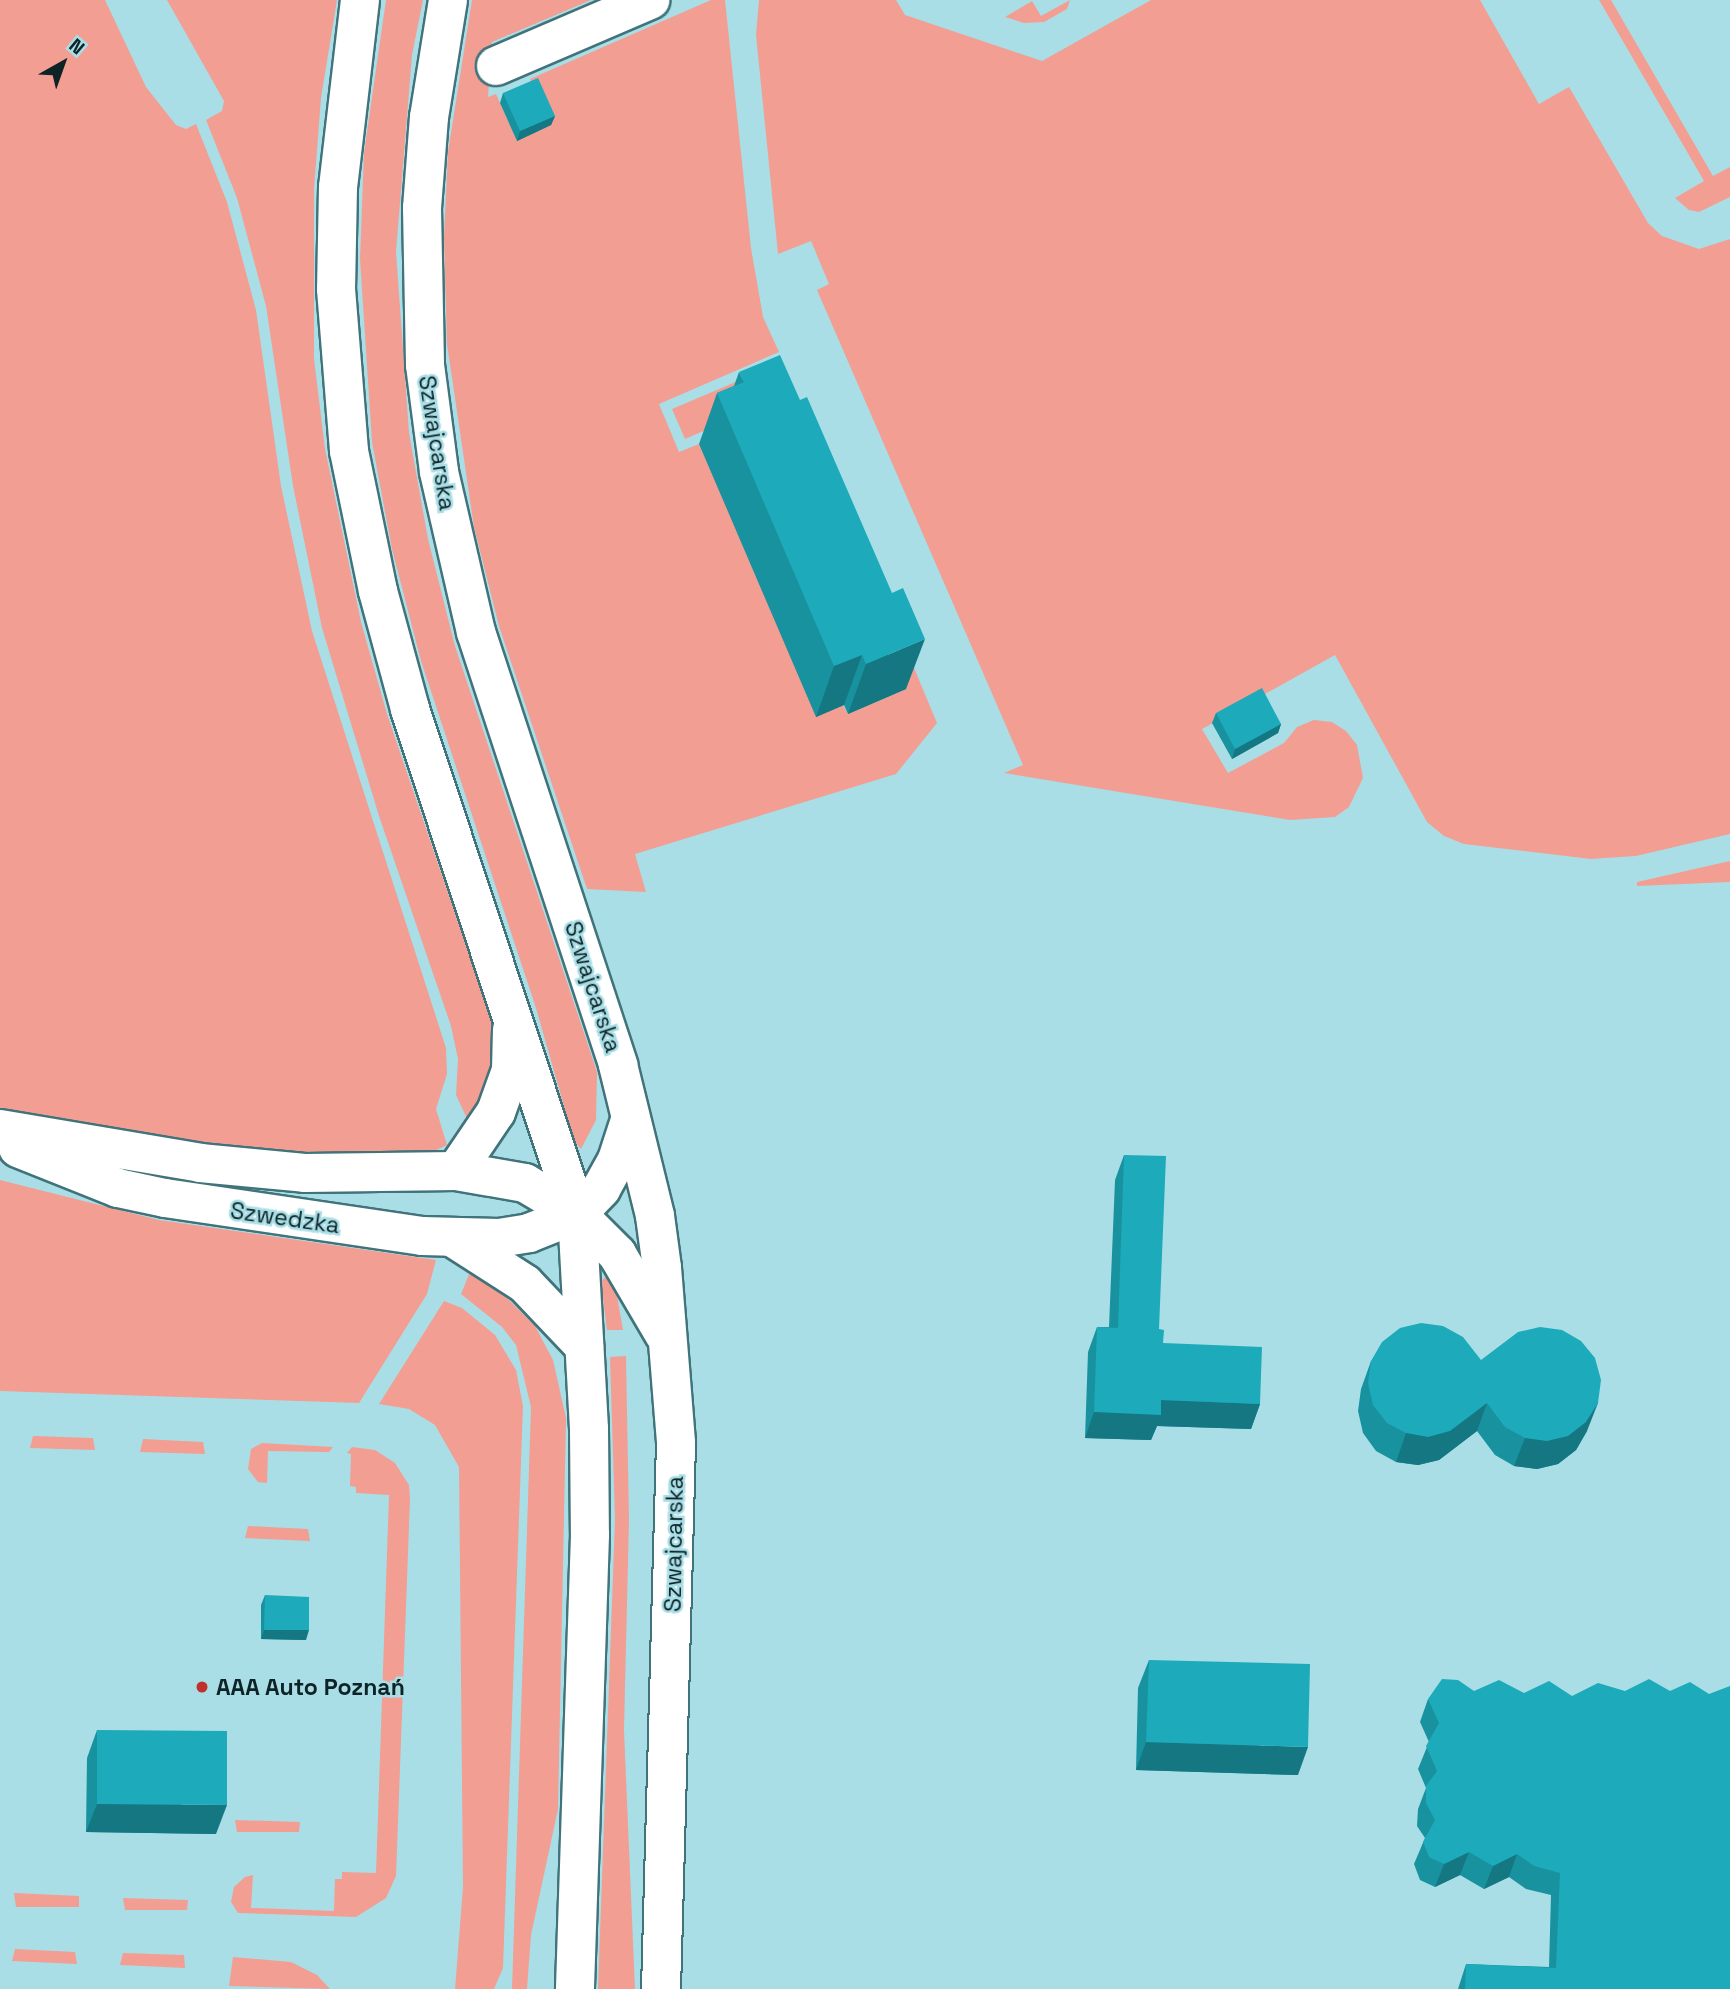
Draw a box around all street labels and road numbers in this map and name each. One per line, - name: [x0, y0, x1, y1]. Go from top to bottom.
- street label: Szwajcarska: [413, 374, 461, 512]
- street label: Szwajcarska: [559, 918, 627, 1056]
- street label: Szwedzka: [229, 1197, 341, 1239]
- street label: Szwajcarska: [659, 1476, 689, 1612]

